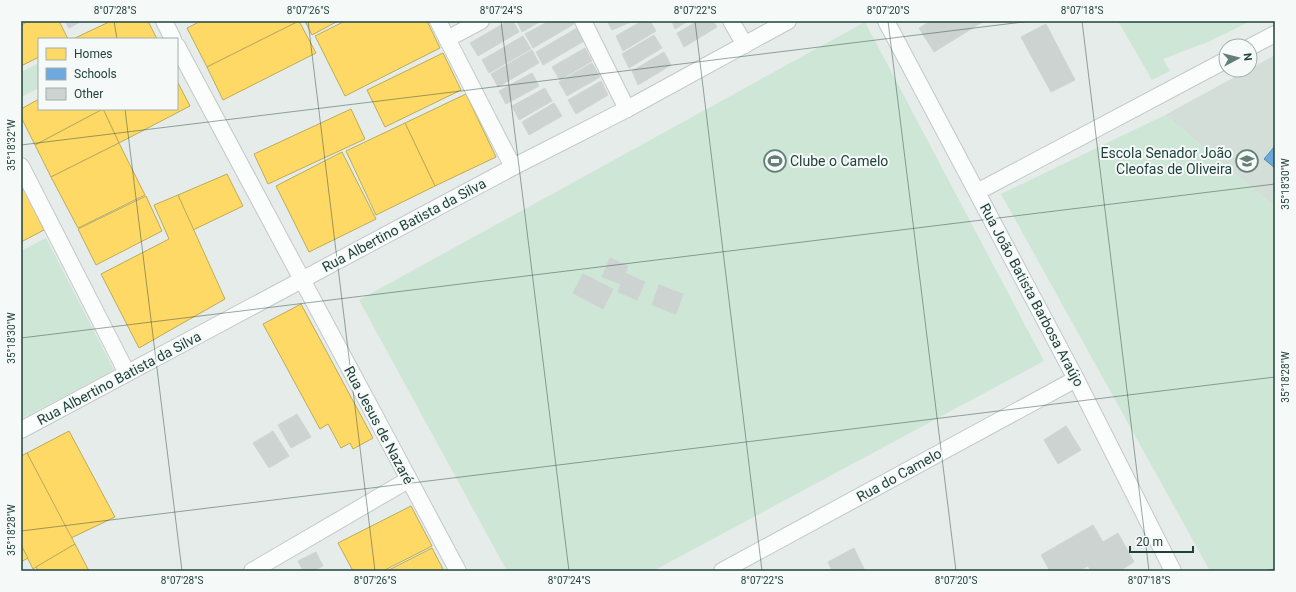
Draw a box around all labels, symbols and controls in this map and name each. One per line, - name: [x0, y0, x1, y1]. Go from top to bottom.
- text: 8°07'28"S: [94, 5, 136, 16]
- text: 8°07'26"S: [287, 5, 329, 16]
- text: 8°07'24"S: [480, 5, 522, 16]
- text: 8°07'22"S: [674, 5, 716, 16]
- text: 8°07'20"S: [867, 5, 909, 16]
- text: 8°07'18"S: [1061, 5, 1103, 16]
- legend: [38, 38, 178, 110]
- north arrow: [1218, 38, 1258, 78]
- text: Homes: [74, 47, 112, 61]
- text: N: [1241, 52, 1254, 62]
- text: Schools: [74, 67, 117, 81]
- text: Other: [74, 87, 103, 101]
- text: 35°18'32"W: [6, 119, 17, 171]
- place label: Escola Senador João Cleofas de Oliveira: [1101, 145, 1232, 177]
- sports icon: Clube o Camelo: [762, 148, 788, 174]
- school or university icon: Escola Senador João Cleofas de Oliveira: [1234, 148, 1260, 174]
- place label: Clube o Camelo: [790, 153, 888, 169]
- text: 35°18'30"W: [1280, 158, 1291, 210]
- street label: Rua Albertino Batista da Silva: [319, 175, 489, 275]
- street label: Rua João Batista Barbosa Araújo: [977, 201, 1087, 389]
- text: 35°18'30"W: [6, 312, 17, 364]
- street label: Rua Albertino Batista da Silva: [34, 328, 204, 428]
- text: 35°18'28"W: [1280, 351, 1291, 403]
- street label: Rua Jesus de Nazaré: [341, 363, 417, 487]
- street label: Rua do Camelo: [854, 445, 944, 505]
- text: 35°18'28"W: [6, 504, 17, 556]
- scale bar: [1130, 528, 1193, 554]
- text: 20 m: [1136, 535, 1163, 549]
- text: 8°07'28"S: [161, 575, 203, 586]
- text: 8°07'26"S: [354, 575, 396, 586]
- text: 8°07'24"S: [548, 575, 590, 586]
- text: 8°07'22"S: [741, 575, 783, 586]
- text: 8°07'20"S: [935, 575, 977, 586]
- text: 8°07'18"S: [1128, 575, 1170, 586]

